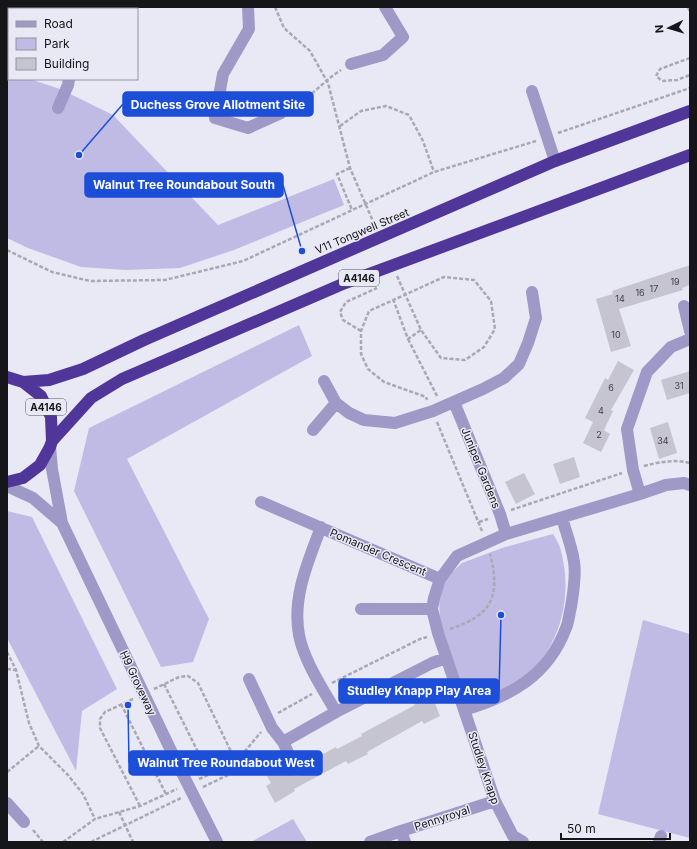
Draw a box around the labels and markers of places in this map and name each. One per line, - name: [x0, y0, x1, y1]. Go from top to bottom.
- callout: Duchess Grove Allotment Site: [123, 92, 313, 116]
- callout: Walnut Tree Roundabout South: [85, 173, 283, 197]
- callout: Studley Knapp Play Area: [339, 679, 499, 703]
- callout: Walnut Tree Roundabout West: [129, 751, 322, 775]

